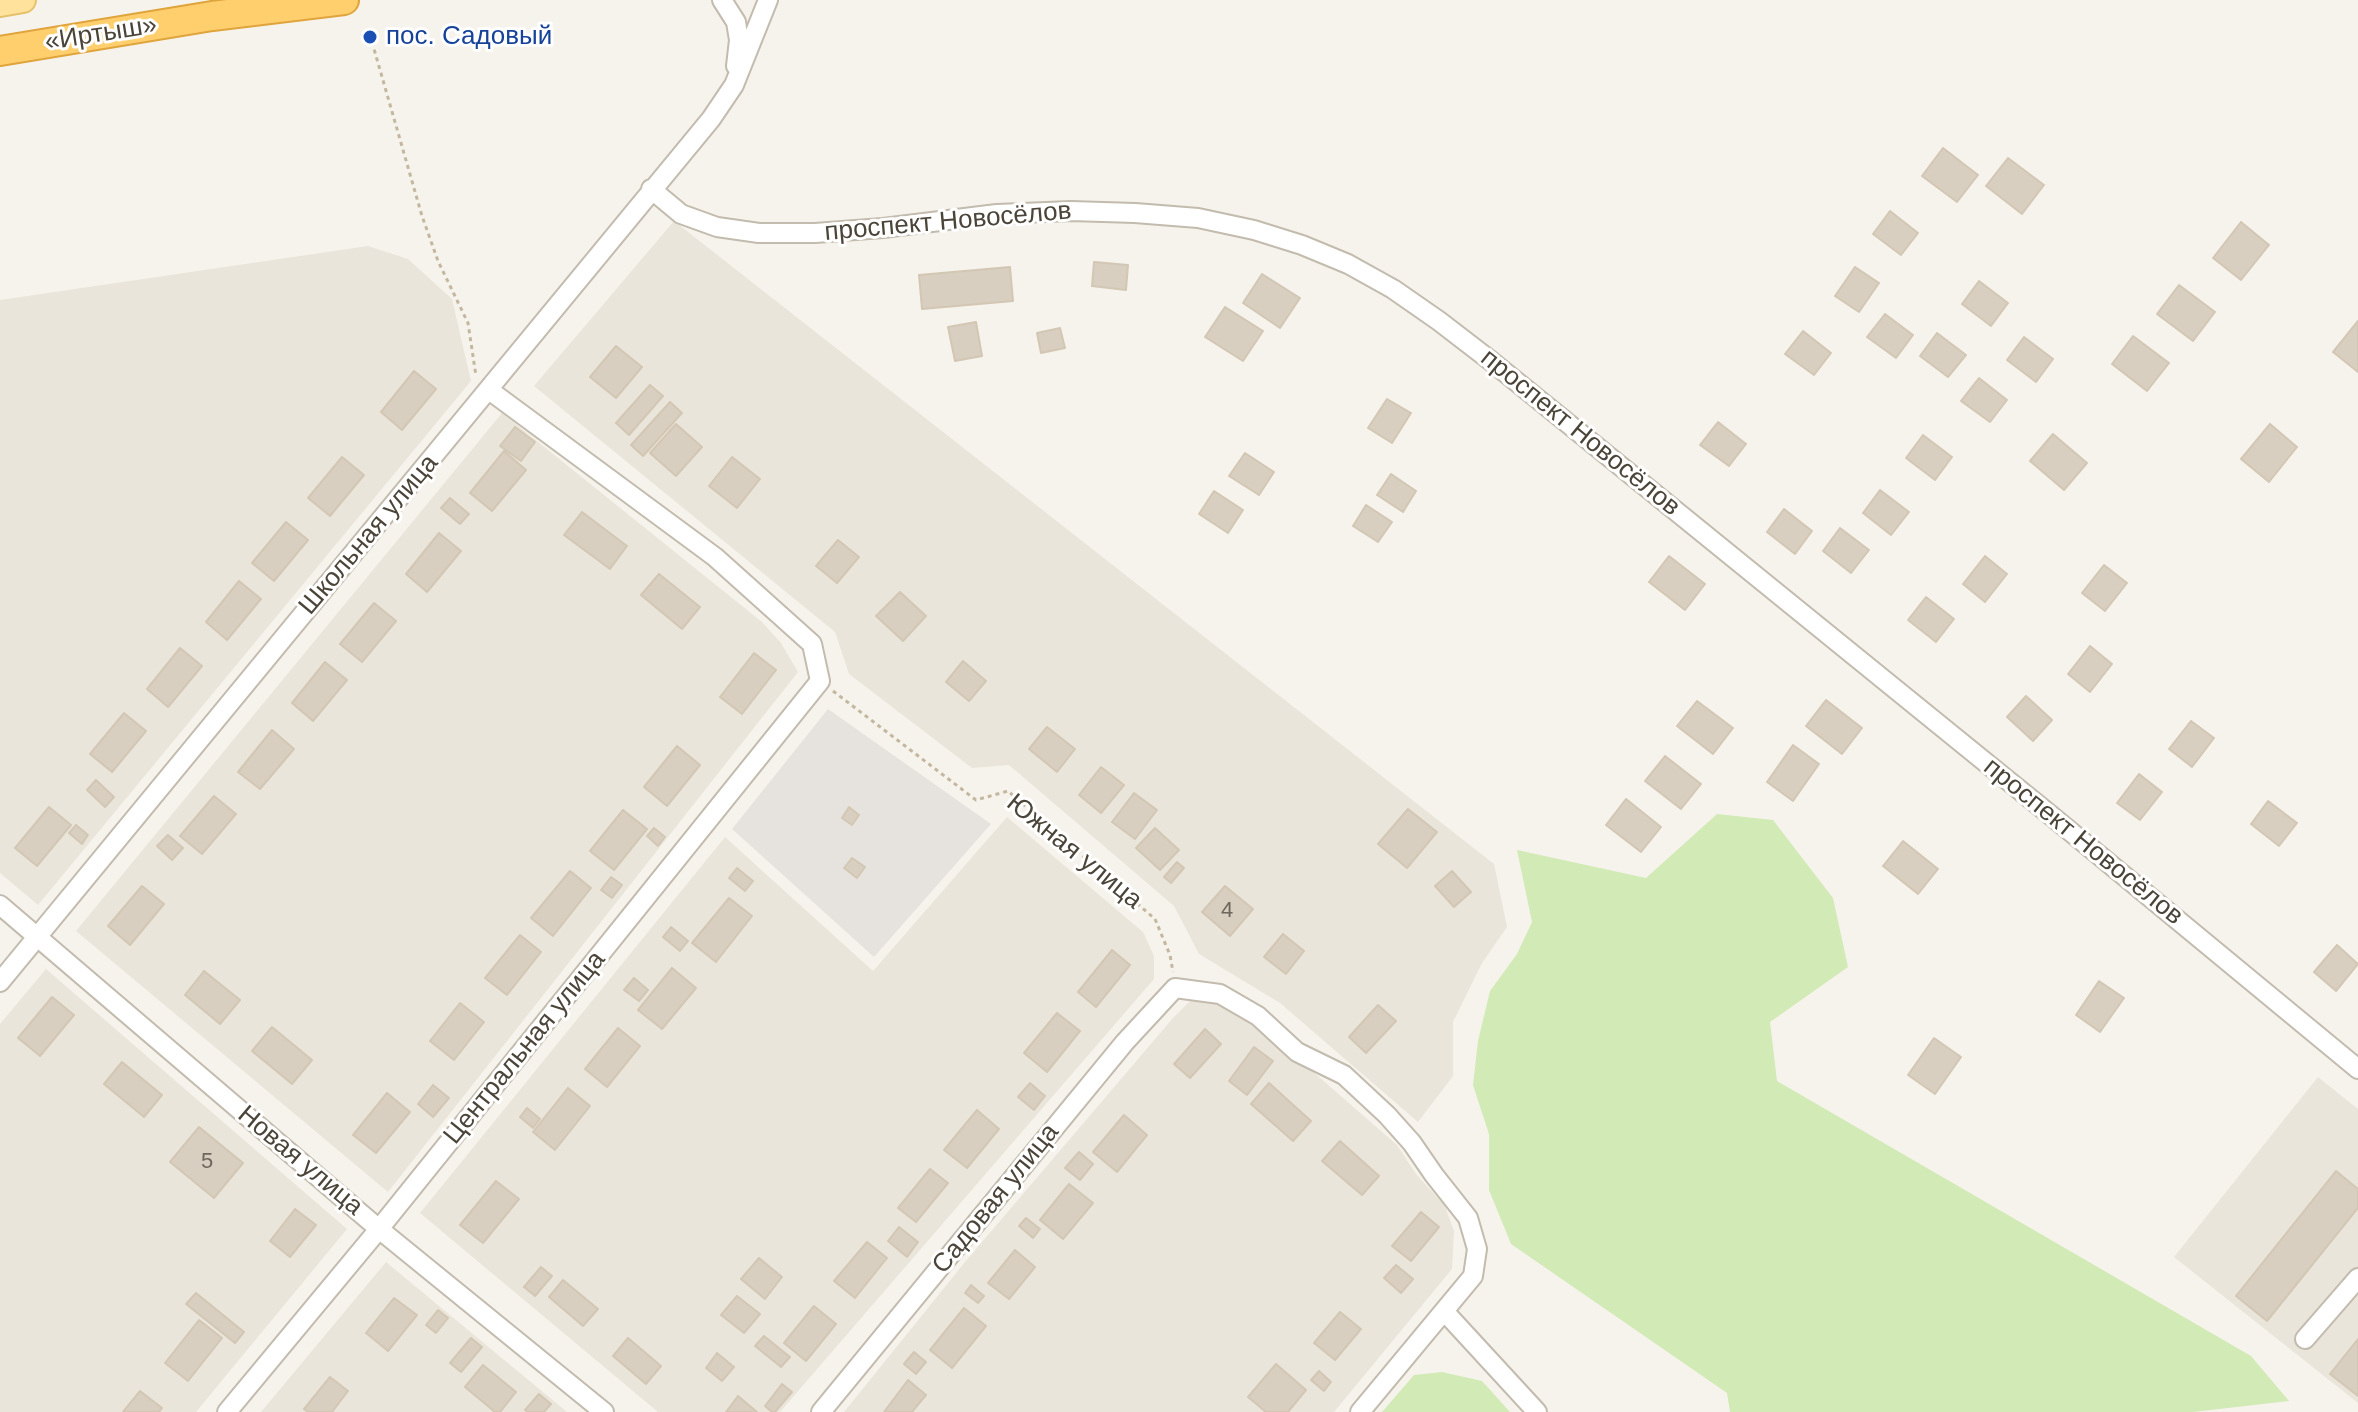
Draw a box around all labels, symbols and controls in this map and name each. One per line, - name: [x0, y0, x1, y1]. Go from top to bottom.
- street label: «Иртыш»: [43, 10, 159, 58]
- place label: пос. Садовый: [386, 21, 552, 53]
- marker: пос. Садовый: [361, 28, 379, 46]
- street label: проспект Новосёлов: [823, 196, 1073, 248]
- street label: проспект Новосёлов: [1474, 343, 1686, 523]
- street label: Школьная улица: [293, 448, 445, 622]
- street label: проспект Новосёлов: [1977, 752, 2189, 932]
- street label: Южная улица: [1000, 788, 1148, 916]
- house number: 4: [1221, 898, 1233, 924]
- street label: Центральная улица: [438, 945, 612, 1151]
- street label: Новая улица: [231, 1100, 369, 1222]
- street label: Садовая улица: [926, 1118, 1066, 1280]
- house number: 5: [201, 1149, 213, 1175]

